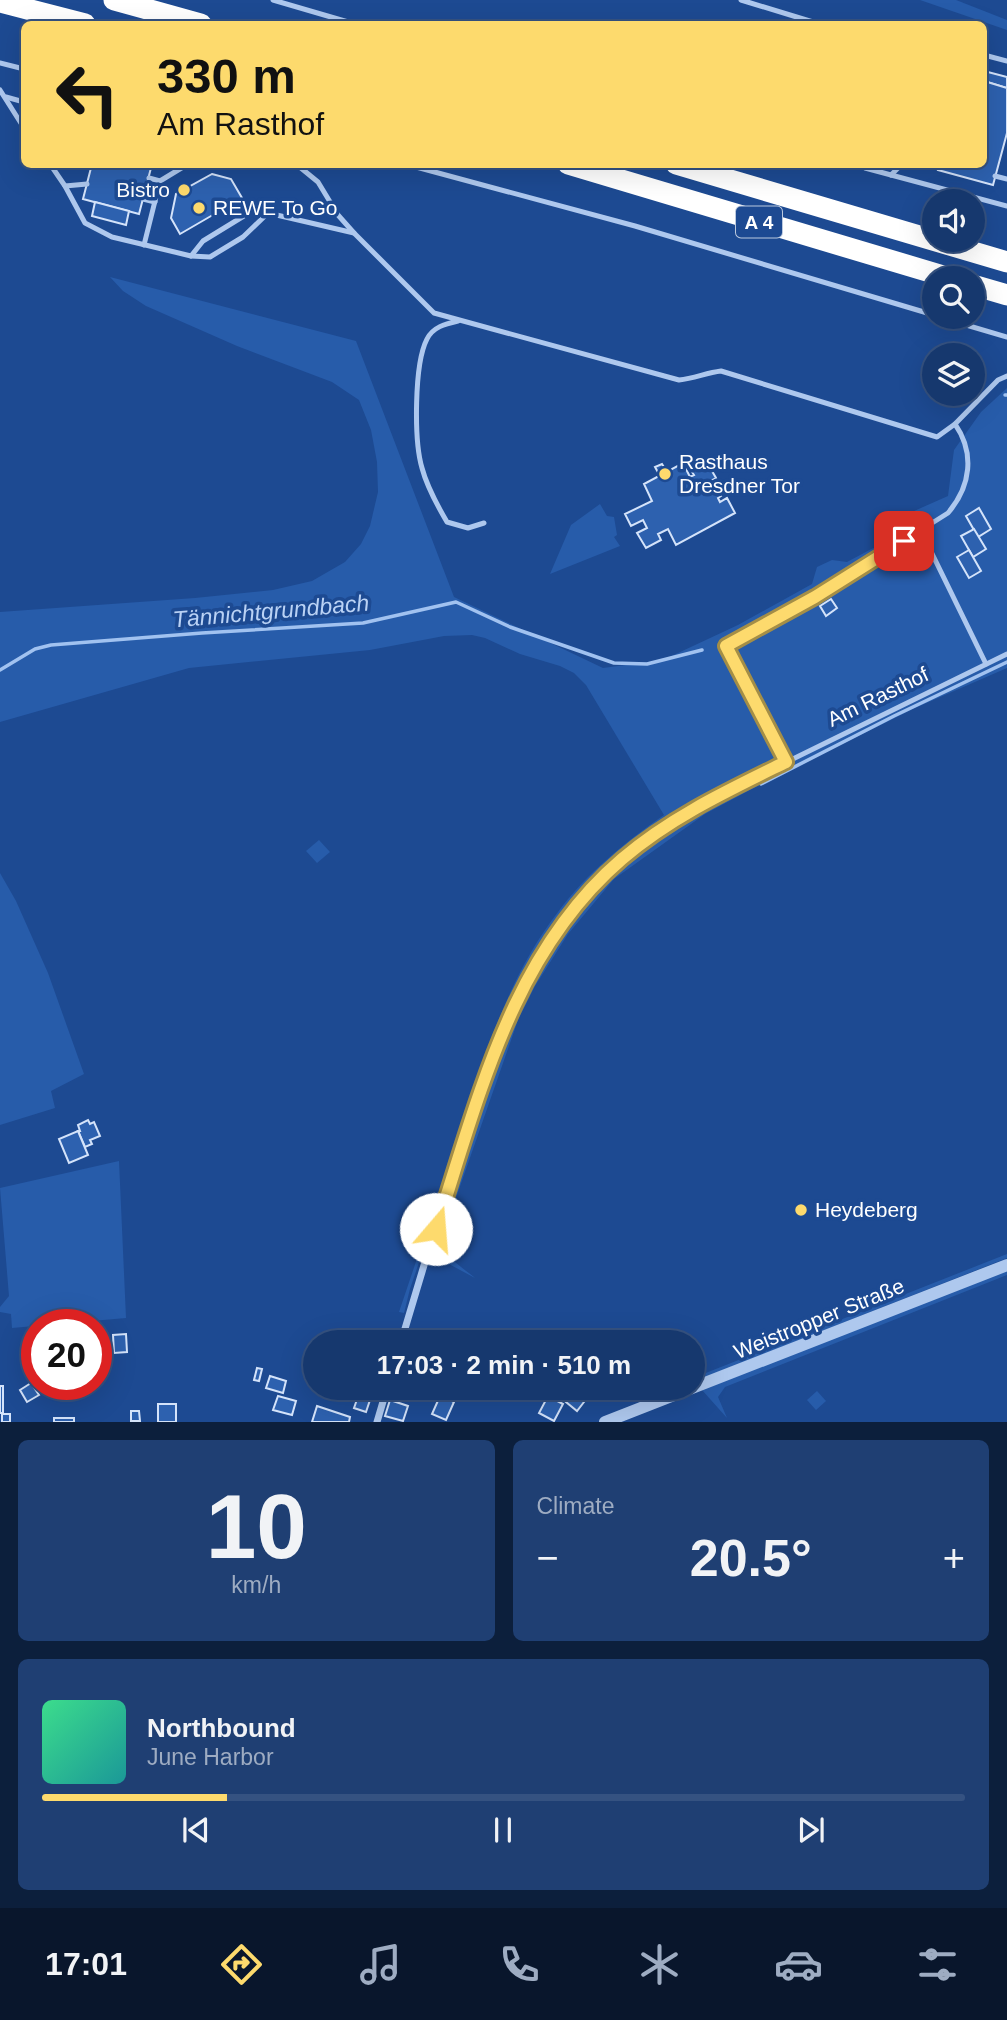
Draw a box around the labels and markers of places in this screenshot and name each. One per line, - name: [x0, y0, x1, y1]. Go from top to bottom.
- place label: Bistro: [116, 178, 170, 201]
- marker: Bistro: [176, 182, 192, 198]
- place label: REWE To Go: [213, 196, 337, 219]
- marker: REWE To Go: [191, 200, 207, 216]
- place label: Rasthaus Dresdner Tor: [679, 450, 800, 497]
- marker: Rasthaus Dresdner Tor: [657, 466, 673, 482]
- pin: [874, 511, 934, 571]
- place label: Heydeberg: [815, 1198, 918, 1221]
- marker: Heydeberg: [793, 1202, 809, 1218]

